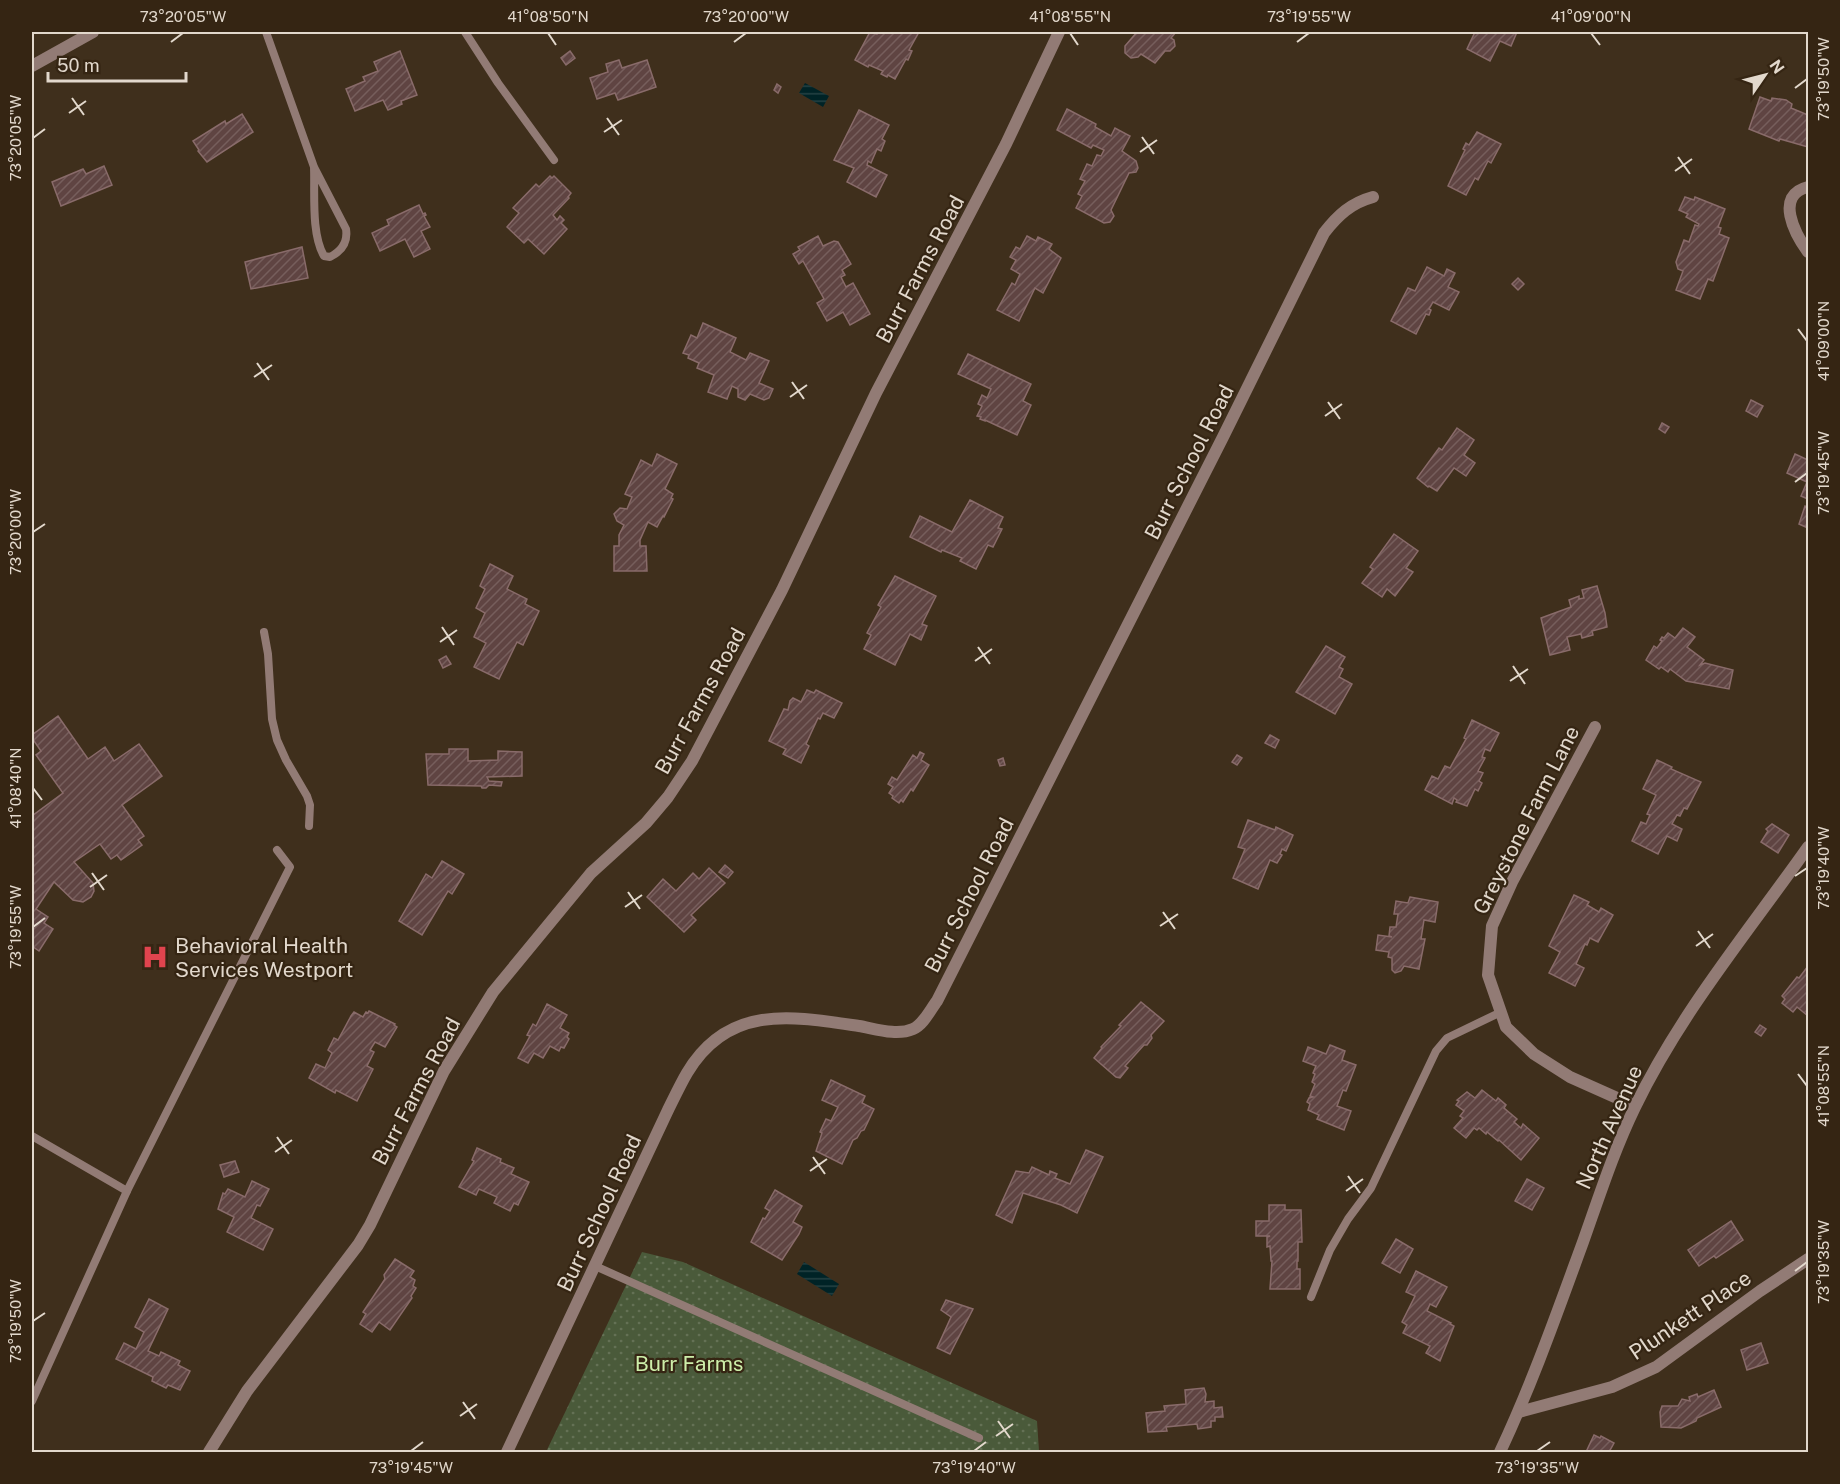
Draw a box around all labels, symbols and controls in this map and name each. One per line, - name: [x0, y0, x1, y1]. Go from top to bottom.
- text: 73°20'05"W: [140, 8, 226, 25]
- text: 41°08'50"N: [507, 8, 589, 25]
- text: 73°20'00"W: [703, 8, 789, 25]
- text: 41°08'55"N: [1029, 8, 1111, 25]
- text: 73°19'55"W: [1267, 8, 1351, 25]
- text: 41°09'00"N: [1551, 8, 1631, 25]
- text: 73°19'50"W: [1815, 37, 1832, 121]
- scale bar: [48, 45, 186, 83]
- north arrow: [1735, 45, 1795, 105]
- text: 50 m: [57, 55, 100, 76]
- text: N: [1766, 56, 1788, 77]
- text: 73°20'05"W: [7, 95, 24, 181]
- street label: Burr Farms Road: [871, 191, 969, 347]
- text: 41°09'00"N: [1815, 301, 1832, 381]
- street label: Burr School Road: [1139, 380, 1239, 544]
- text: 73°19'45"W: [1815, 431, 1832, 515]
- text: 73°20'00"W: [7, 489, 24, 575]
- street label: Burr Farms Road: [649, 623, 751, 779]
- street label: Greystone Farm Lane: [1468, 722, 1584, 918]
- text: 41°08'40"N: [7, 747, 24, 829]
- street label: Burr School Road: [919, 813, 1019, 977]
- text: 73°19'40"W: [1815, 826, 1832, 910]
- text: 73°19'55"W: [7, 885, 24, 969]
- place label: Behavioral Health Services Westport: [175, 933, 354, 982]
- hospital icon: Behavioral Health Services Westport: [140, 942, 170, 972]
- street label: Burr Farms Road: [367, 1013, 465, 1169]
- text: 41°08'55"N: [1815, 1045, 1832, 1127]
- street label: North Avenue: [1571, 1061, 1647, 1193]
- street label: Burr School Road: [552, 1131, 646, 1295]
- text: 73°19'35"W: [1815, 1220, 1832, 1304]
- street label: Plunkett Place: [1624, 1265, 1756, 1365]
- text: 73°19'50"W: [7, 1279, 24, 1363]
- park label: Burr Farms: [635, 1351, 743, 1376]
- text: 73°19'45"W: [369, 1459, 453, 1476]
- text: 73°19'40"W: [932, 1459, 1016, 1476]
- text: 73°19'35"W: [1495, 1459, 1579, 1476]

